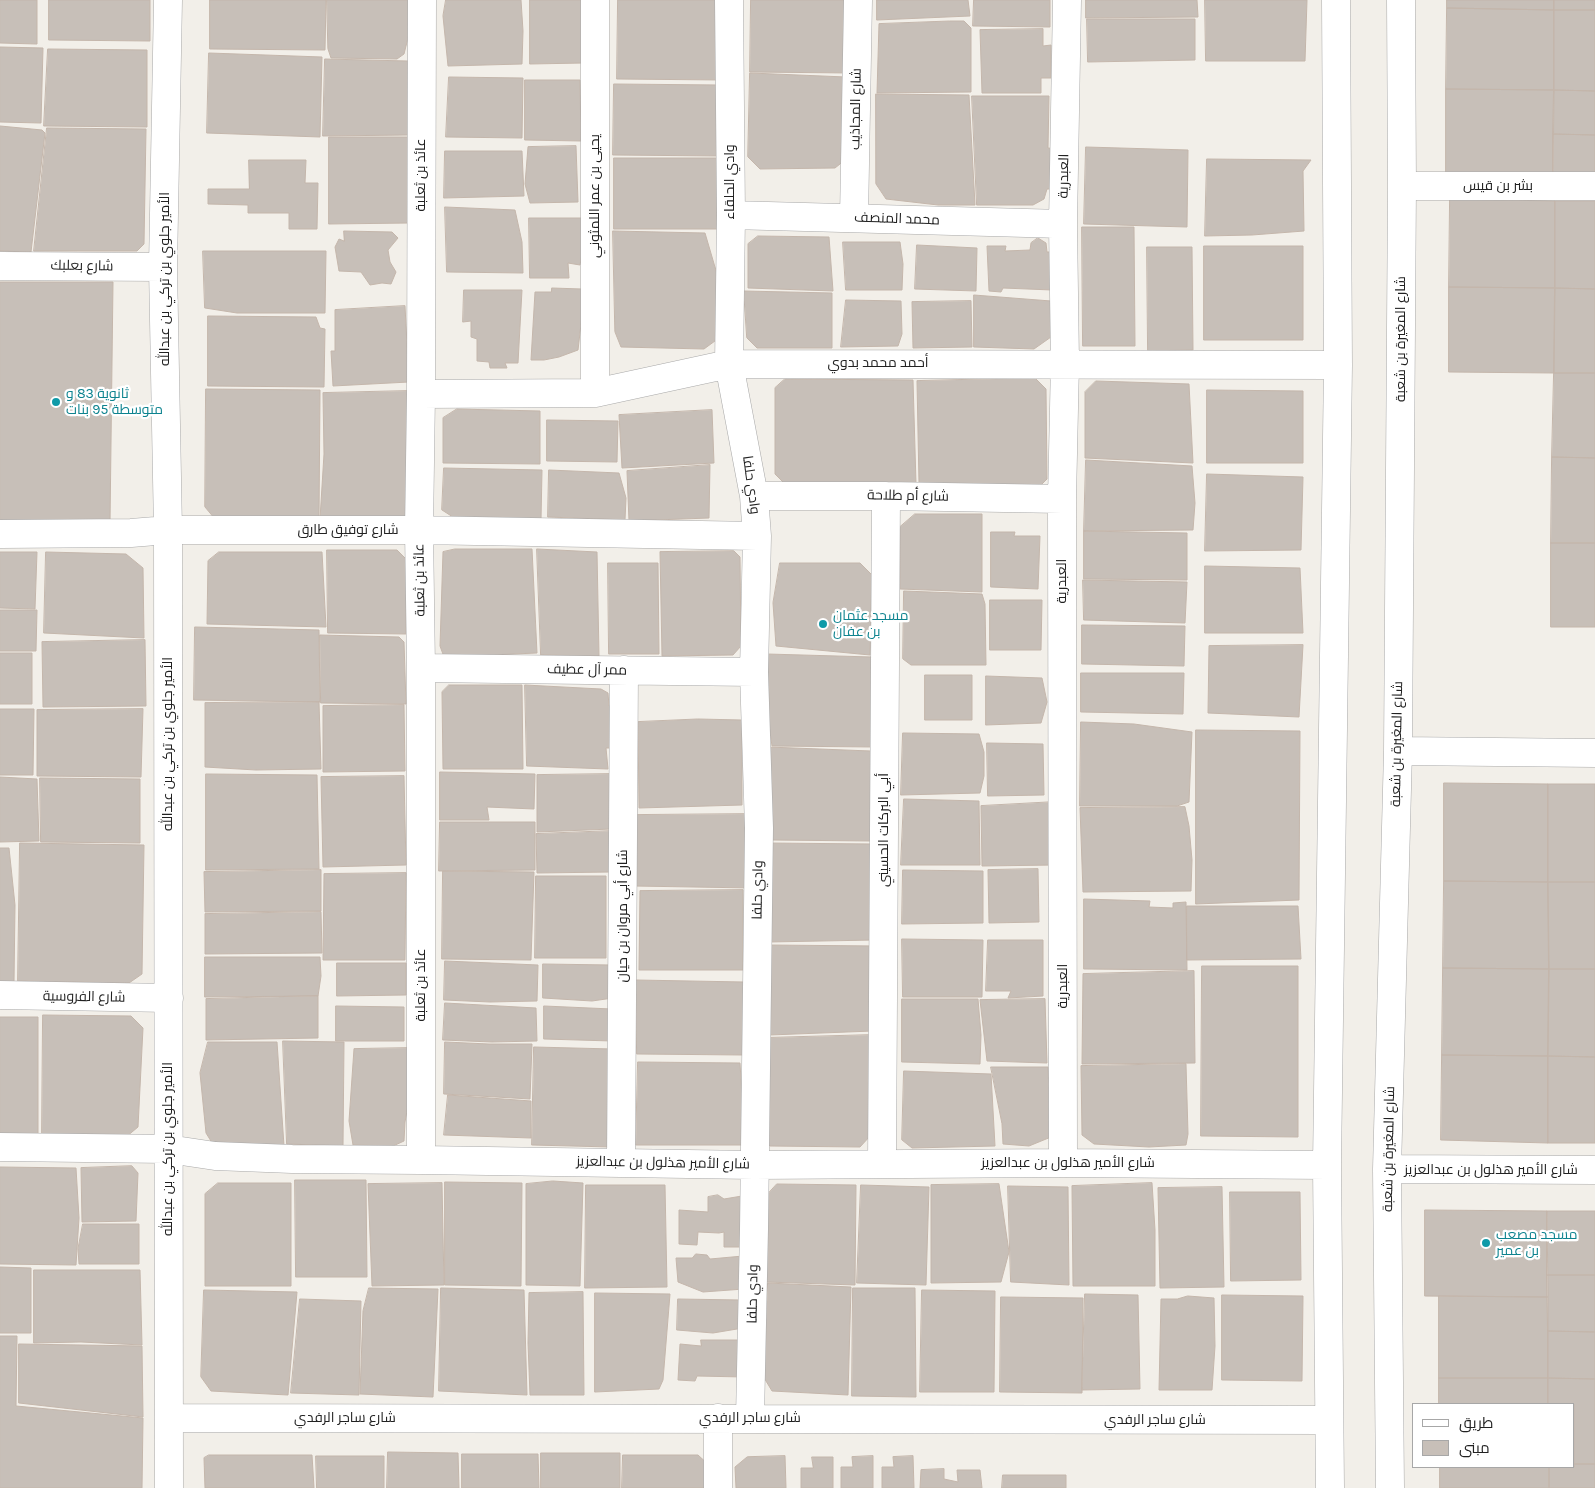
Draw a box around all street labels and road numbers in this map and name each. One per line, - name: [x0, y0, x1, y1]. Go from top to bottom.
- street label: شارع المجاذيب: [847, 68, 865, 150]
- street label: يحيى بن عمر اللمثوني: [587, 134, 603, 258]
- street label: عائذ بن ثعلبة: [413, 139, 429, 211]
- street label: وادي الحلقاء: [722, 144, 738, 220]
- street label: العبدرية: [1055, 153, 1073, 199]
- street label: بشر بن قيس: [1463, 178, 1533, 194]
- street label: الأمير جلوي بن تركي بن عبدالله: [157, 192, 173, 366]
- street label: محمد المنصف: [854, 209, 940, 229]
- street label: شارع بعلبك: [50, 257, 114, 275]
- street label: شارع المغيرة بن شعبة: [1393, 276, 1409, 402]
- street label: أحمد محمد بدوي: [828, 355, 928, 371]
- street label: وادي حلفا: [739, 455, 763, 515]
- street label: شارع أم طلاحة: [867, 487, 949, 505]
- street label: شارع توفيق طارق: [297, 522, 399, 538]
- street label: عائذ بن ثعلبة: [411, 543, 429, 617]
- street label: العبدرية: [1054, 559, 1070, 603]
- street label: الأمير جلوي بن تركي بن عبدالله: [160, 657, 176, 831]
- street label: ممر آل عطيف: [547, 661, 627, 679]
- street label: شارع المغيرة بن شعبة: [1388, 681, 1406, 807]
- street label: أبي البركات الحسيني: [876, 773, 892, 887]
- street label: شارع أبي مروان بن حيان: [615, 849, 631, 983]
- street label: وادي حلفا: [749, 860, 767, 920]
- street label: عائذ بن ثعلبة: [413, 949, 429, 1021]
- street label: العبدرية: [1055, 964, 1071, 1008]
- street label: شارع الفروسية: [43, 988, 125, 1006]
- street label: الأمير جلوي بن تركي بن عبدالله: [160, 1062, 176, 1236]
- street label: شارع المغيرة بن شعبة: [1380, 1086, 1398, 1212]
- street label: شارع الأمير هذلول بن عبدالعزيز: [576, 1153, 750, 1173]
- street label: شارع الأمير هذلول بن عبدالعزيز: [981, 1155, 1155, 1171]
- street label: شارع الأمير هذلول بن عبدالعزيز: [1404, 1162, 1578, 1178]
- street label: وادي حلفا: [744, 1264, 762, 1324]
- street label: شارع ساجر الرفدي: [294, 1410, 396, 1426]
- street label: شارع ساجر الرفدي: [699, 1410, 801, 1426]
- street label: شارع ساجر الرفدي: [1104, 1412, 1206, 1428]

